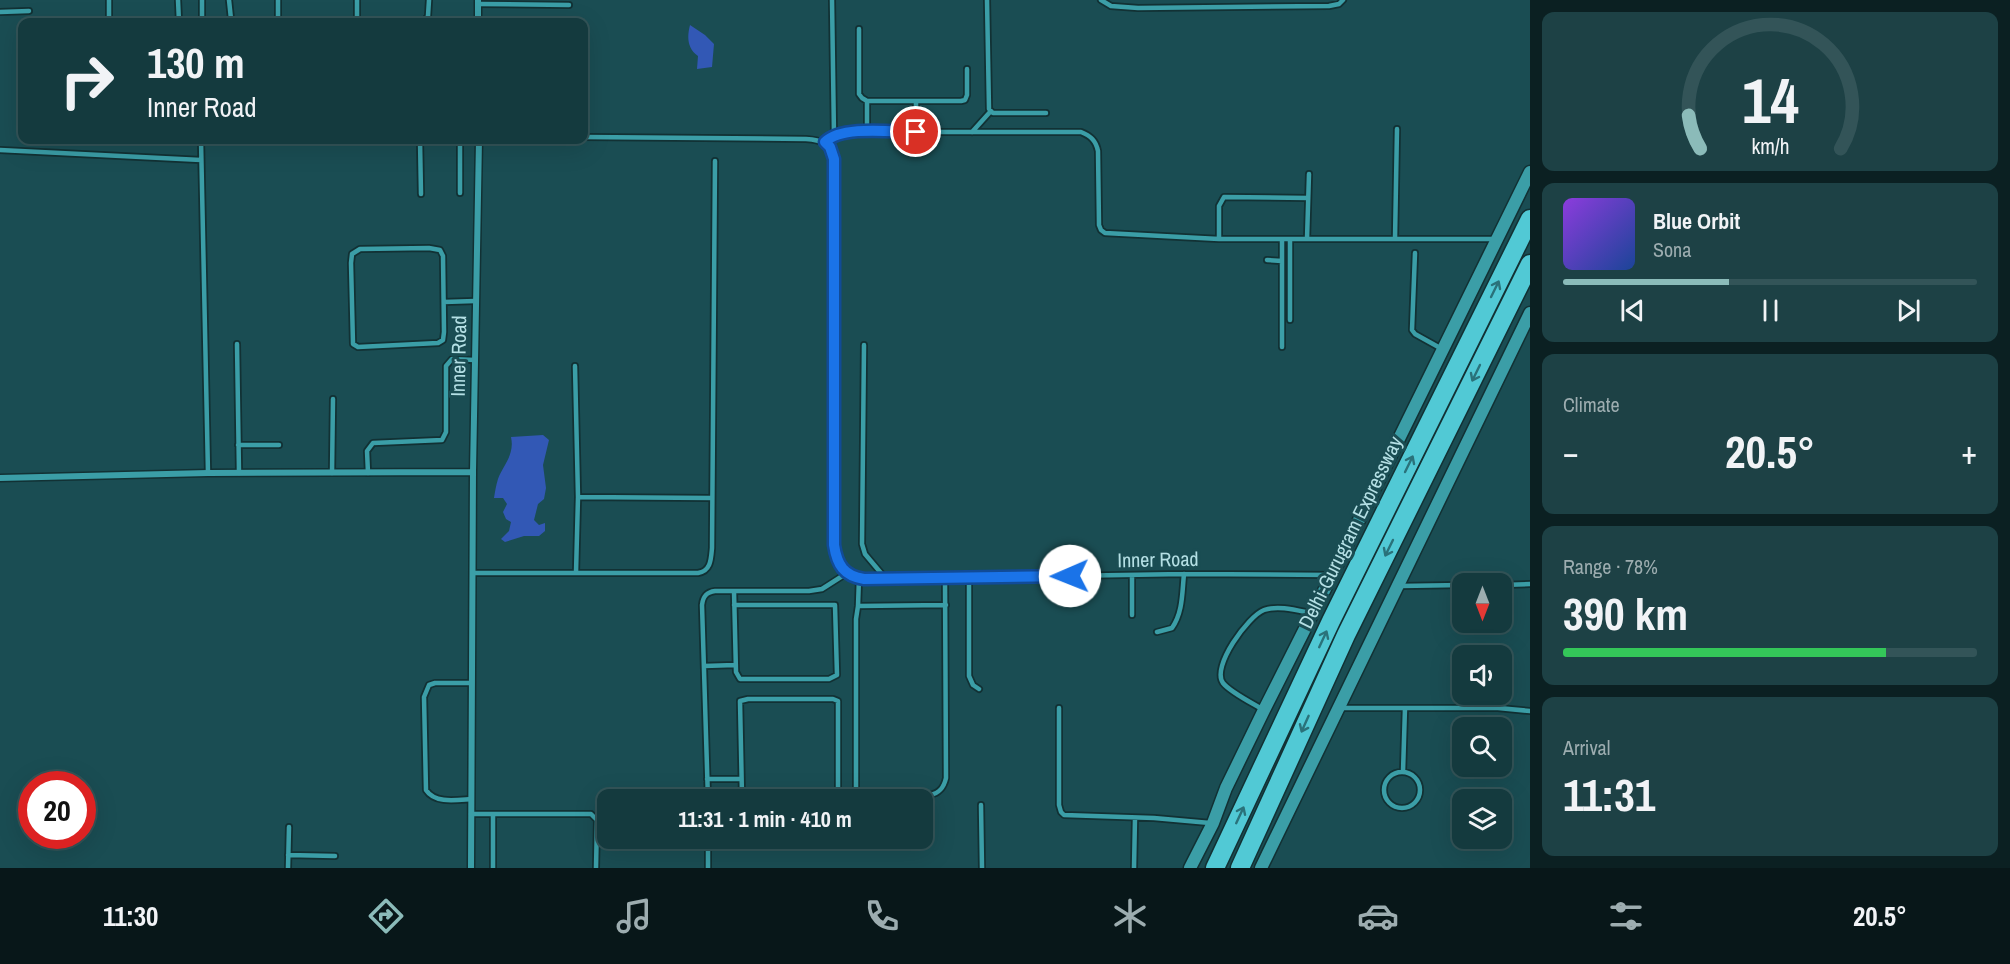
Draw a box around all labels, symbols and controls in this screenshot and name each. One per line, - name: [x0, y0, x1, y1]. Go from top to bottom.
- text: 130 m: [147, 35, 245, 91]
- icon: right: [48, 42, 126, 120]
- text: 14: [1742, 58, 1798, 142]
- text: Inner Road: [147, 89, 257, 125]
- pin: [890, 106, 941, 157]
- icon: arrive: [899, 115, 932, 148]
- text: km/h: [1751, 132, 1789, 161]
- text: Blue Orbit: [1653, 206, 1740, 236]
- text: Sona: [1653, 236, 1691, 263]
- one-way arrow: [1490, 280, 1502, 298]
- icon: previous: [1616, 294, 1649, 327]
- icon: pause: [1754, 294, 1787, 327]
- icon: next: [1892, 294, 1925, 327]
- street label: Inner Road: [444, 315, 472, 397]
- one-way arrow: [1470, 364, 1482, 381]
- text: Climate: [1563, 391, 1620, 418]
- text: 20.5°: [1725, 421, 1815, 482]
- text: −: [1563, 430, 1579, 474]
- text: +: [1961, 430, 1977, 474]
- street label: Delhi-Gurugram Expressway: [1292, 431, 1409, 633]
- one-way arrow: [1403, 455, 1415, 473]
- one-way arrow: [1383, 538, 1394, 556]
- position arrow: [1038, 544, 1102, 608]
- street label: Inner Road: [1117, 545, 1199, 573]
- text: Range · 78%: [1563, 553, 1658, 580]
- north arrow: [1452, 573, 1512, 633]
- map controls: [1452, 573, 1512, 849]
- text: 390 km: [1563, 583, 1688, 644]
- one-way arrow: [1317, 630, 1329, 648]
- button: sound: [1452, 645, 1512, 705]
- one-way arrow: [1299, 714, 1311, 732]
- button: search: [1452, 717, 1512, 777]
- text: Arrival: [1563, 734, 1610, 761]
- text: 11:31: [1563, 764, 1655, 825]
- speed limit sign: 20: [18, 771, 96, 849]
- button: layers: [1452, 789, 1512, 849]
- text: 11:31 · 1 min · 410 m: [678, 804, 852, 834]
- one-way arrow: [1234, 807, 1246, 825]
- icon: directions: [365, 895, 407, 937]
- icon: music: [613, 895, 655, 937]
- icon: phone: [861, 895, 903, 937]
- icon: climate: [1109, 895, 1151, 937]
- icon: car: [1357, 895, 1399, 937]
- icon: filters: [1605, 895, 1647, 937]
- text: 11:30: [103, 898, 158, 934]
- text: 20.5°: [1853, 898, 1907, 934]

